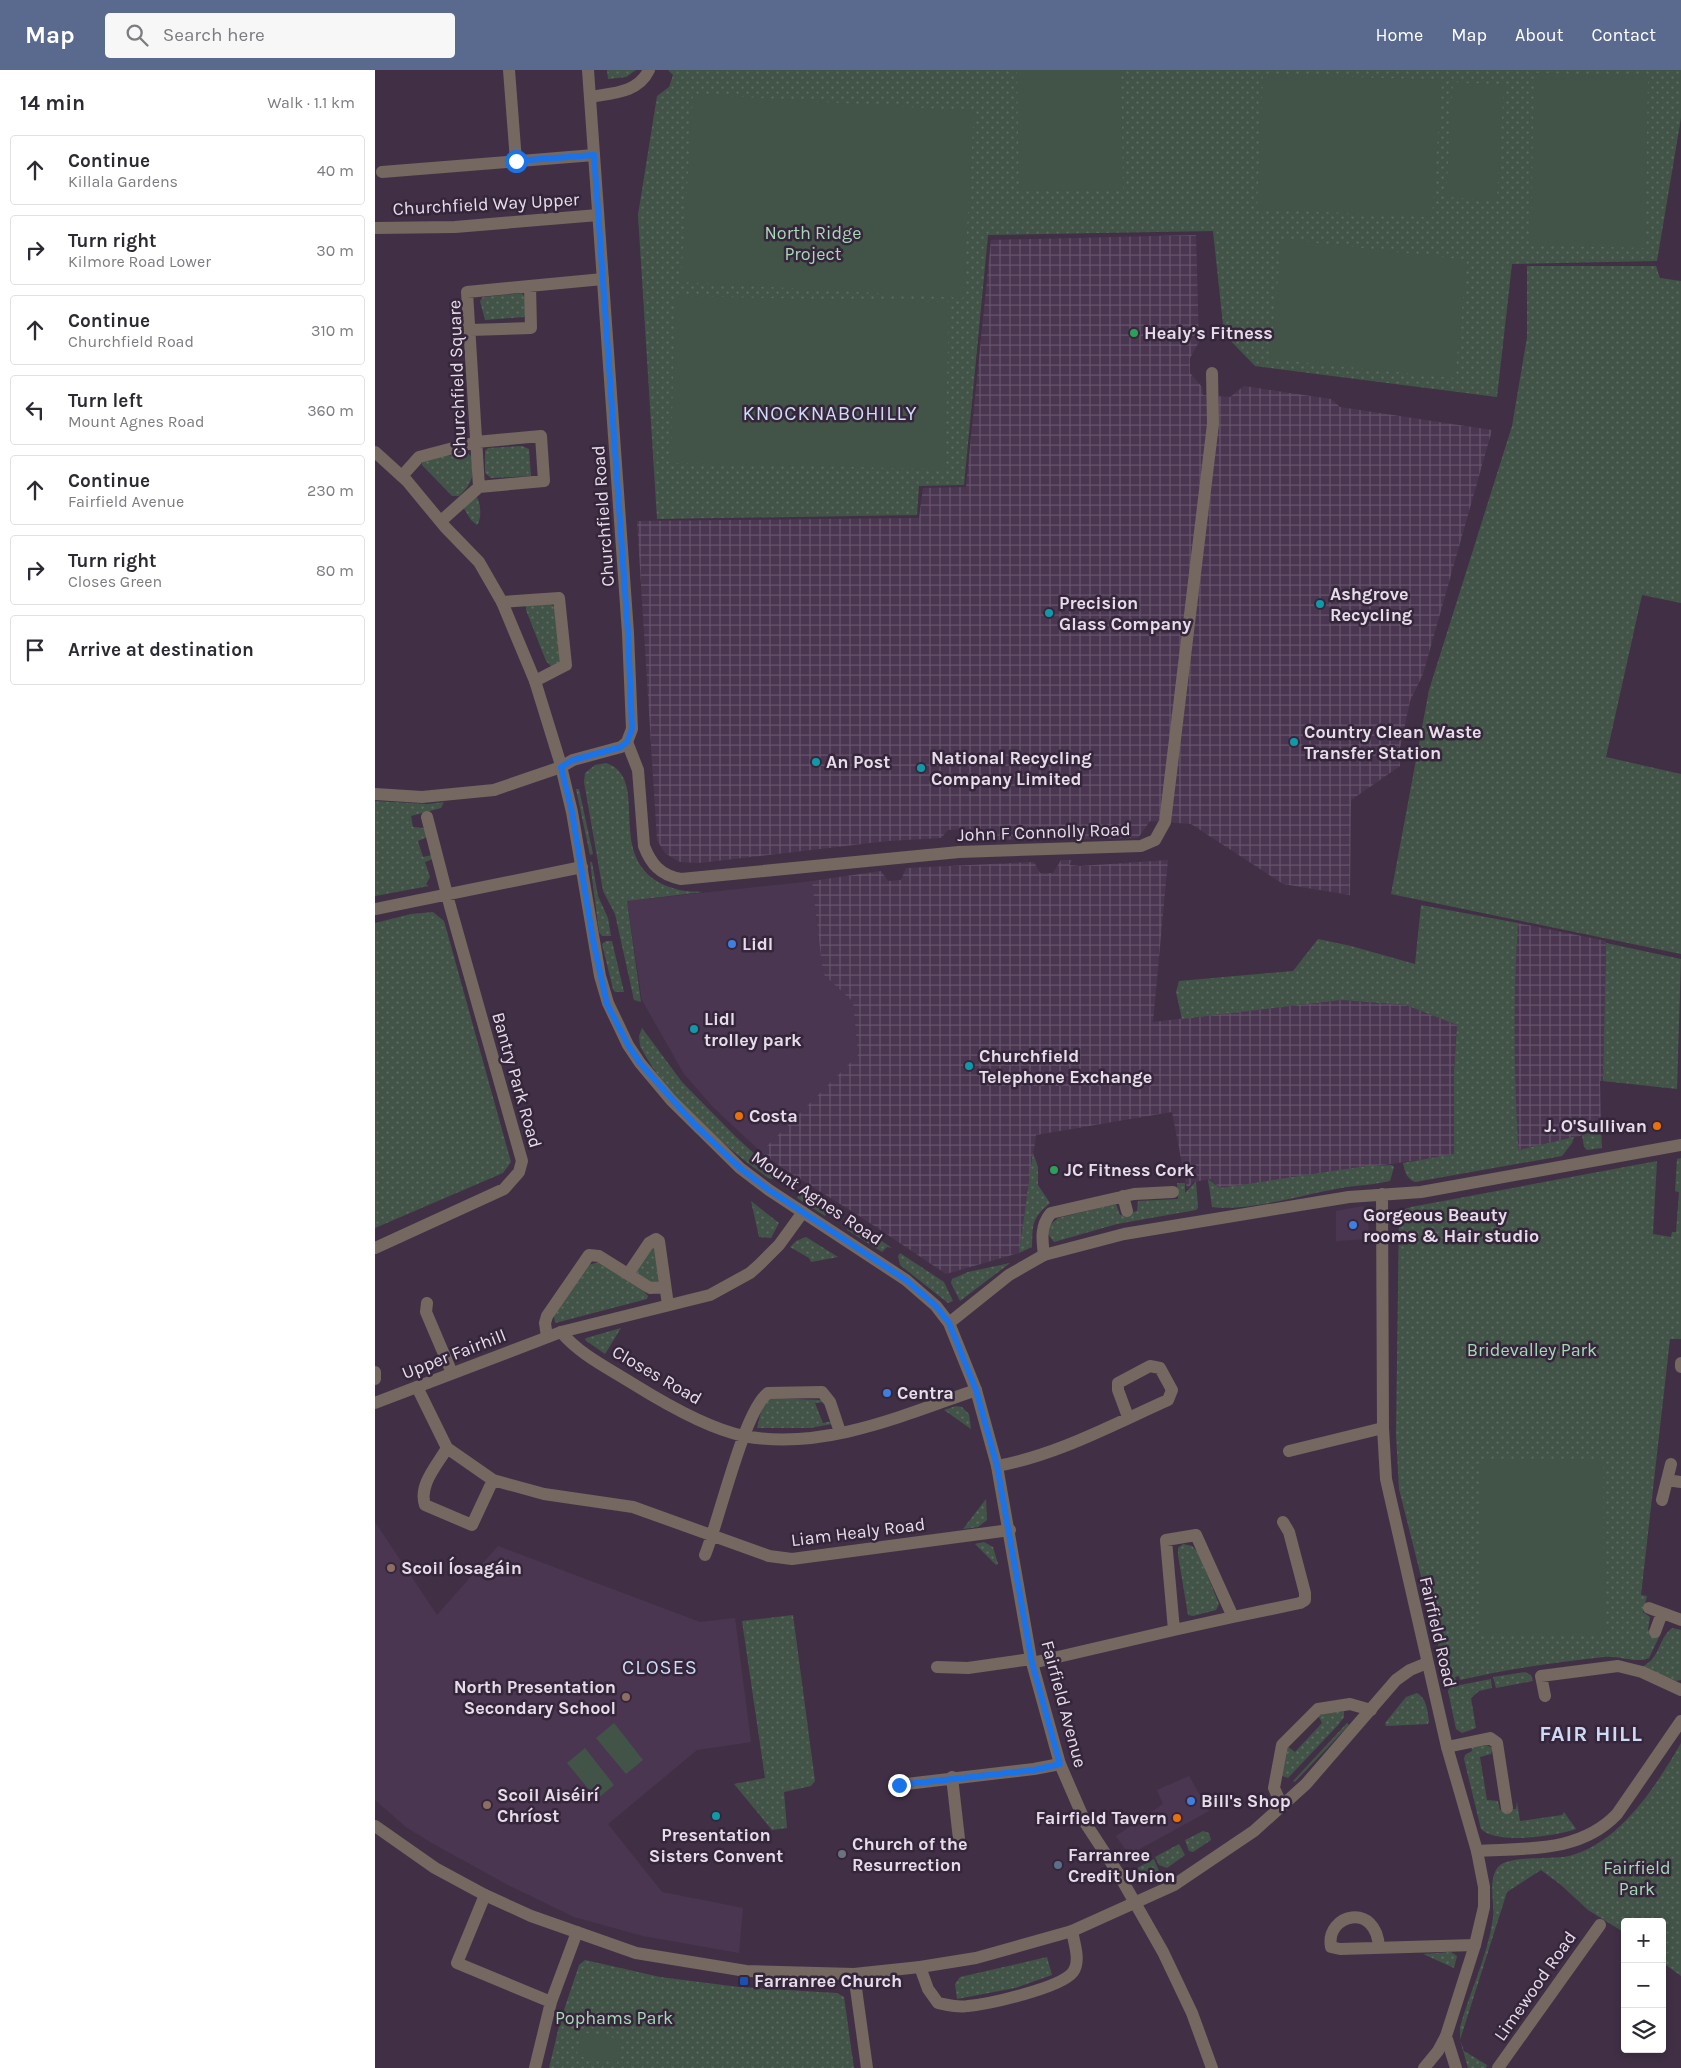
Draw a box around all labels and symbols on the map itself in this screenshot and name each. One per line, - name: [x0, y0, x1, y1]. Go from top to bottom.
- route start: [505, 150, 528, 173]
- street label: Churchfield Way Upper: [392, 188, 580, 220]
- park label: North Ridge Project: [764, 222, 862, 265]
- street label: Churchfield Square: [443, 300, 471, 458]
- place label: Healy’s Fitness: [1144, 322, 1273, 344]
- marker: Healy’s Fitness: [1128, 327, 1140, 339]
- district label: KNOCKNABOHILLY: [743, 402, 917, 425]
- street label: Churchfield Road: [587, 445, 619, 587]
- place label: Ashgrove Recycling: [1330, 583, 1413, 626]
- place label: Precision Glass Company: [1059, 592, 1191, 635]
- marker: Ashgrove Recycling: [1314, 598, 1326, 610]
- marker: Precision Glass Company: [1043, 607, 1055, 619]
- place label: Country Clean Waste Transfer Station: [1304, 721, 1482, 764]
- marker: Country Clean Waste Transfer Station: [1288, 736, 1300, 748]
- place label: National Recycling Company Limited: [931, 747, 1092, 790]
- place label: An Post: [826, 751, 890, 773]
- marker: An Post: [810, 756, 822, 768]
- marker: National Recycling Company Limited: [915, 762, 927, 774]
- street label: John F Connolly Road: [957, 818, 1131, 846]
- place label: Lidl: [742, 933, 773, 955]
- marker: Lidl: [726, 938, 738, 950]
- place label: Lidl trolley park: [704, 1008, 802, 1051]
- street label: Bantry Park Road: [487, 1010, 547, 1150]
- marker: Lidl trolley park: [688, 1023, 700, 1035]
- place label: Churchfield Telephone Exchange: [979, 1045, 1152, 1088]
- marker: Churchfield Telephone Exchange: [963, 1060, 975, 1072]
- place label: Costa: [749, 1105, 798, 1127]
- marker: Costa: [733, 1110, 745, 1122]
- place label: J. O'Sullivan: [1544, 1115, 1647, 1137]
- marker: J. O'Sullivan: [1651, 1120, 1663, 1132]
- street label: Mount Agnes Road: [747, 1146, 887, 1250]
- place label: JC Fitness Cork: [1064, 1159, 1195, 1181]
- marker: JC Fitness Cork: [1048, 1164, 1060, 1176]
- place label: Gorgeous Beauty rooms & Hair studio: [1363, 1204, 1539, 1247]
- marker: Gorgeous Beauty rooms & Hair studio: [1347, 1219, 1359, 1231]
- street label: Upper Fairhill: [399, 1324, 509, 1384]
- park label: Bridevalley Park: [1467, 1339, 1597, 1361]
- street label: Closes Road: [608, 1341, 706, 1409]
- place label: Centra: [897, 1382, 954, 1404]
- marker: Centra: [881, 1387, 893, 1399]
- street label: Liam Healy Road: [790, 1513, 926, 1551]
- place label: Scoil Íosagáin: [401, 1556, 522, 1579]
- marker: Scoil Íosagáin: [385, 1562, 397, 1574]
- street label: Fairfield Road: [1415, 1574, 1461, 1690]
- street label: Fairfield Avenue: [1036, 1638, 1092, 1770]
- district label: CLOSES: [622, 1656, 698, 1679]
- place label: North Presentation Secondary School: [454, 1676, 616, 1719]
- marker: North Presentation Secondary School: [620, 1691, 632, 1703]
- district label: FAIR HILL: [1539, 1721, 1643, 1747]
- route end: [888, 1774, 911, 1797]
- place label: Scoil Aiséirí Chríost: [497, 1784, 600, 1827]
- place label: Bill's Shop: [1201, 1790, 1291, 1812]
- marker: Bill's Shop: [1185, 1795, 1197, 1807]
- marker: Scoil Aiséirí Chríost: [481, 1799, 493, 1811]
- place label: Fairfield Tavern: [1035, 1807, 1167, 1829]
- marker: Presentation Sisters Convent: [710, 1810, 722, 1822]
- marker: Fairfield Tavern: [1171, 1812, 1183, 1824]
- place label: Presentation Sisters Convent: [649, 1824, 783, 1867]
- place label: Church of the Resurrection: [852, 1833, 967, 1876]
- place label: Farranree Credit Union: [1068, 1844, 1176, 1887]
- marker: Church of the Resurrection: [836, 1848, 848, 1860]
- park label: Fairfield Park: [1603, 1857, 1671, 1900]
- marker: Farranree Credit Union: [1052, 1859, 1064, 1871]
- street label: Limewood Road: [1489, 1927, 1581, 2045]
- place label: Farranree Church: [754, 1970, 902, 1992]
- marker: Farranree Church: [738, 1975, 750, 1987]
- park label: Pophams Park: [555, 2007, 673, 2029]

